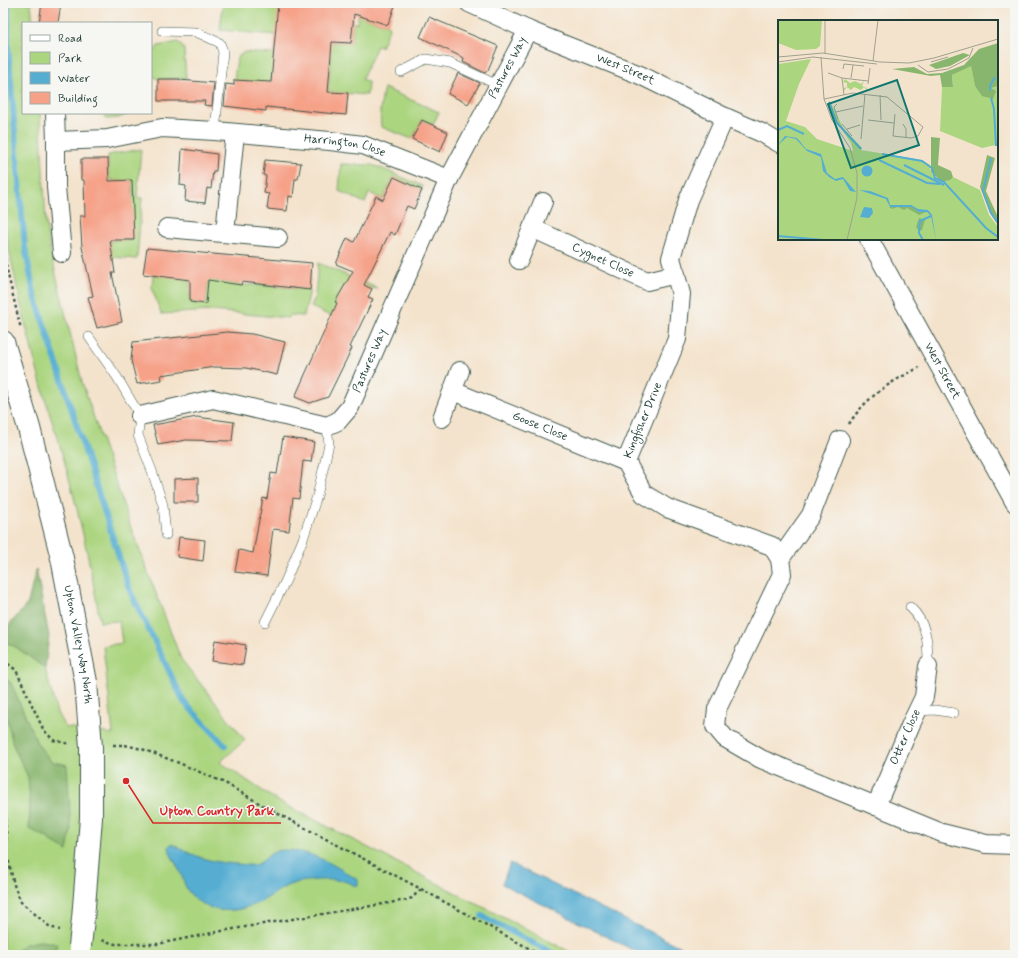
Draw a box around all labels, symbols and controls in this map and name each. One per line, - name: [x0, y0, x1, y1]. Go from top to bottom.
- inset map: [778, 20, 998, 240]
- legend: [22, 22, 152, 114]
- text: Road: [58, 31, 82, 47]
- street label: Pastures Way: [485, 34, 531, 102]
- street label: West Street: [594, 50, 657, 89]
- text: Park: [58, 51, 82, 67]
- text: Water: [58, 71, 90, 87]
- text: Building: [58, 91, 98, 108]
- street label: Harrington Close: [303, 131, 388, 161]
- street label: Cygnet Close: [569, 239, 637, 282]
- street label: Pastures Way: [349, 326, 391, 395]
- street label: West Street: [920, 340, 964, 402]
- street label: Kingfisher Drive: [620, 380, 666, 461]
- street label: Goose Close: [510, 408, 570, 445]
- street label: Upton Valley Way North: [59, 584, 96, 704]
- street label: Otter Close: [886, 707, 925, 767]
- callout: Upton Country Park: [153, 798, 281, 823]
- text: Upton Country Park: [160, 803, 275, 820]

